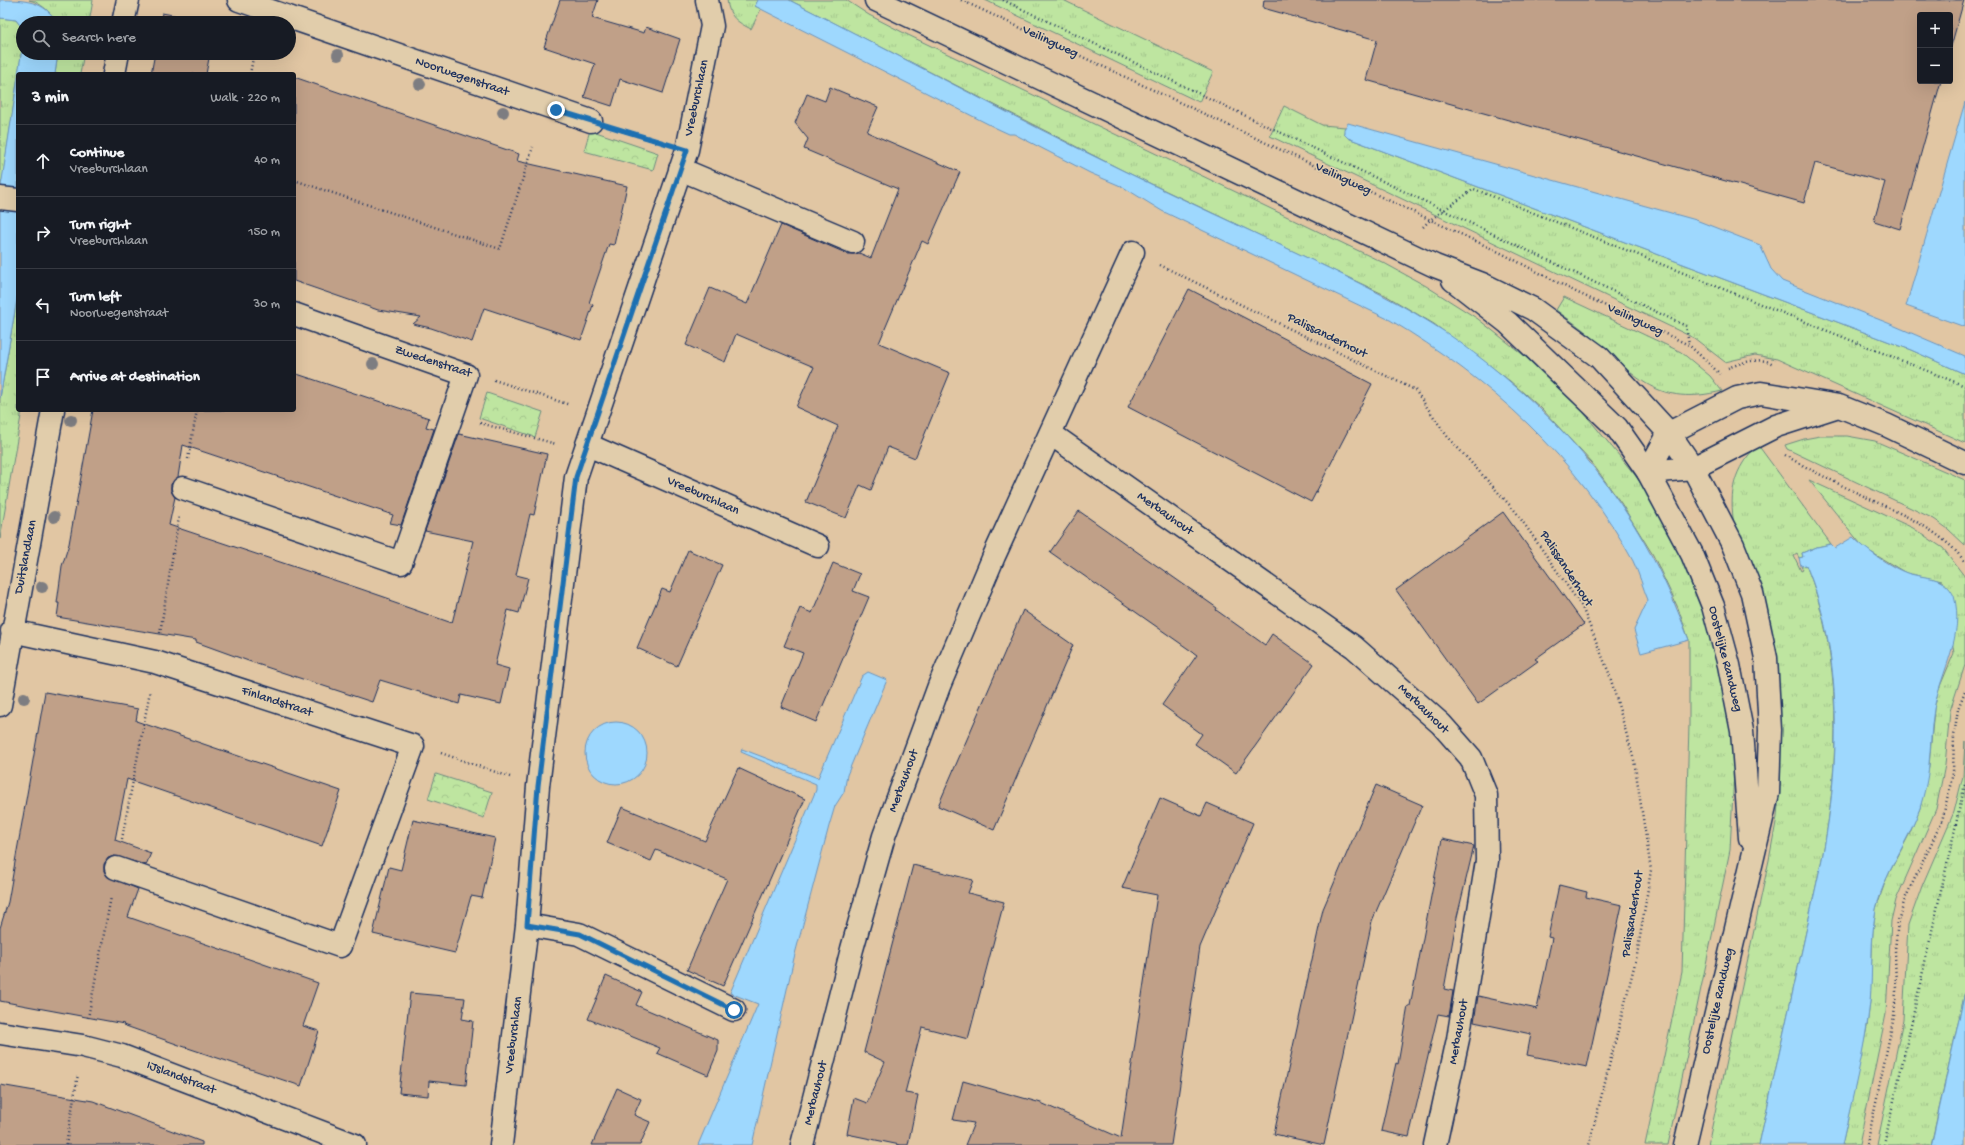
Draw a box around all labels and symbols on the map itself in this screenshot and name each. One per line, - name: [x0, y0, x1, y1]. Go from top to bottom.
- street label: Veilingweg: [1019, 22, 1080, 62]
- street label: Noorwegenstraat: [413, 54, 512, 101]
- street label: Vreeburchlaan: [681, 58, 713, 139]
- route end: [547, 101, 565, 119]
- street label: Veilingweg: [1312, 159, 1373, 199]
- street label: Veilingweg: [1604, 300, 1665, 340]
- street label: Palissanderhout: [1284, 310, 1371, 363]
- street label: Zwedenstraat: [393, 342, 475, 382]
- street label: Vreeburchlaan: [664, 473, 742, 519]
- street label: Merbauhout: [1134, 489, 1198, 540]
- street label: Duitslandlaan: [11, 518, 41, 596]
- street label: Palissanderhout: [1535, 528, 1597, 611]
- street label: Oostelijke Randweg: [1705, 605, 1745, 713]
- street label: Merbauhout: [1394, 681, 1453, 738]
- street label: Finlandstraat: [239, 683, 316, 721]
- street label: Merbauhout: [886, 746, 923, 814]
- street label: Palissanderhout: [1619, 868, 1647, 959]
- street label: Oostelijke Randweg: [1698, 946, 1738, 1056]
- street label: Vreeburchlaan: [502, 995, 526, 1075]
- street label: Merbauhout: [1446, 997, 1472, 1066]
- route start: [725, 1001, 743, 1019]
- street label: IJslandstraat: [144, 1058, 219, 1099]
- street label: Merbauhout: [801, 1058, 832, 1127]

